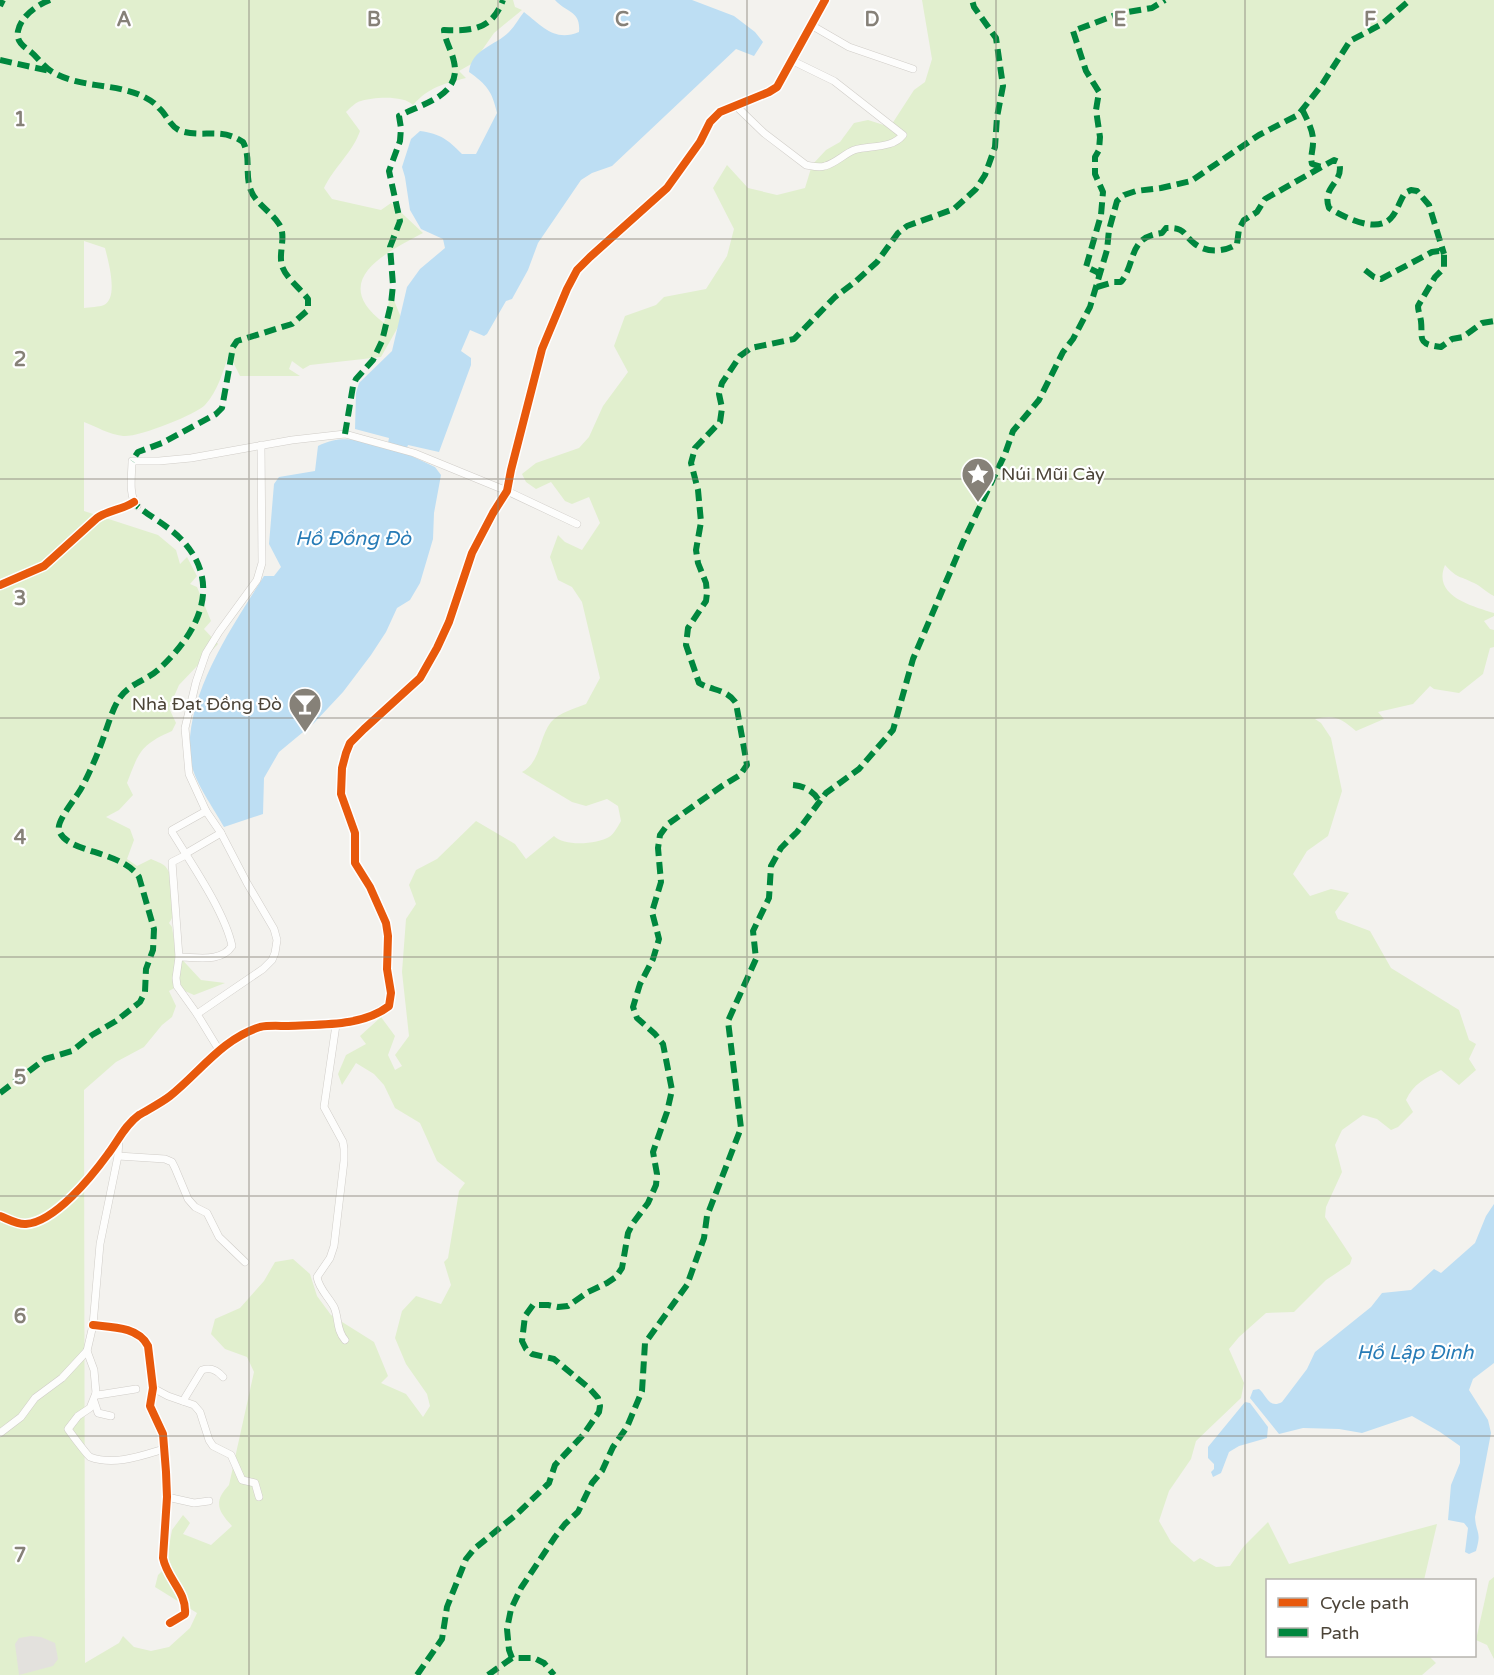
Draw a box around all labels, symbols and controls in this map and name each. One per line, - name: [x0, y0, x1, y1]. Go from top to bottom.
- text: A: [117, 8, 132, 32]
- text: B: [367, 8, 381, 32]
- text: C: [615, 8, 629, 32]
- text: D: [864, 8, 880, 32]
- text: E: [1114, 8, 1127, 32]
- text: F: [1364, 8, 1376, 32]
- text: 1: [14, 108, 26, 132]
- text: 2: [14, 348, 26, 372]
- place icon: Núi Mũi Cày: [960, 456, 996, 503]
- place label: Núi Mũi Cày: [1001, 463, 1105, 485]
- water label: Hồ Đồng Đò: [295, 527, 412, 551]
- text: 3: [14, 587, 26, 611]
- bar icon: Nhà Đạt Đồng Đò: [287, 686, 323, 733]
- place label: Nhà Đạt Đồng Đò: [132, 693, 282, 715]
- text: 4: [14, 826, 27, 850]
- text: 5: [14, 1066, 26, 1090]
- text: 6: [14, 1305, 26, 1329]
- water label: Hồ Lập Đinh: [1356, 1341, 1474, 1365]
- text: 7: [14, 1544, 26, 1568]
- legend: [1266, 1579, 1476, 1657]
- text: Cycle path: [1320, 1592, 1409, 1614]
- text: Path: [1320, 1622, 1359, 1644]

